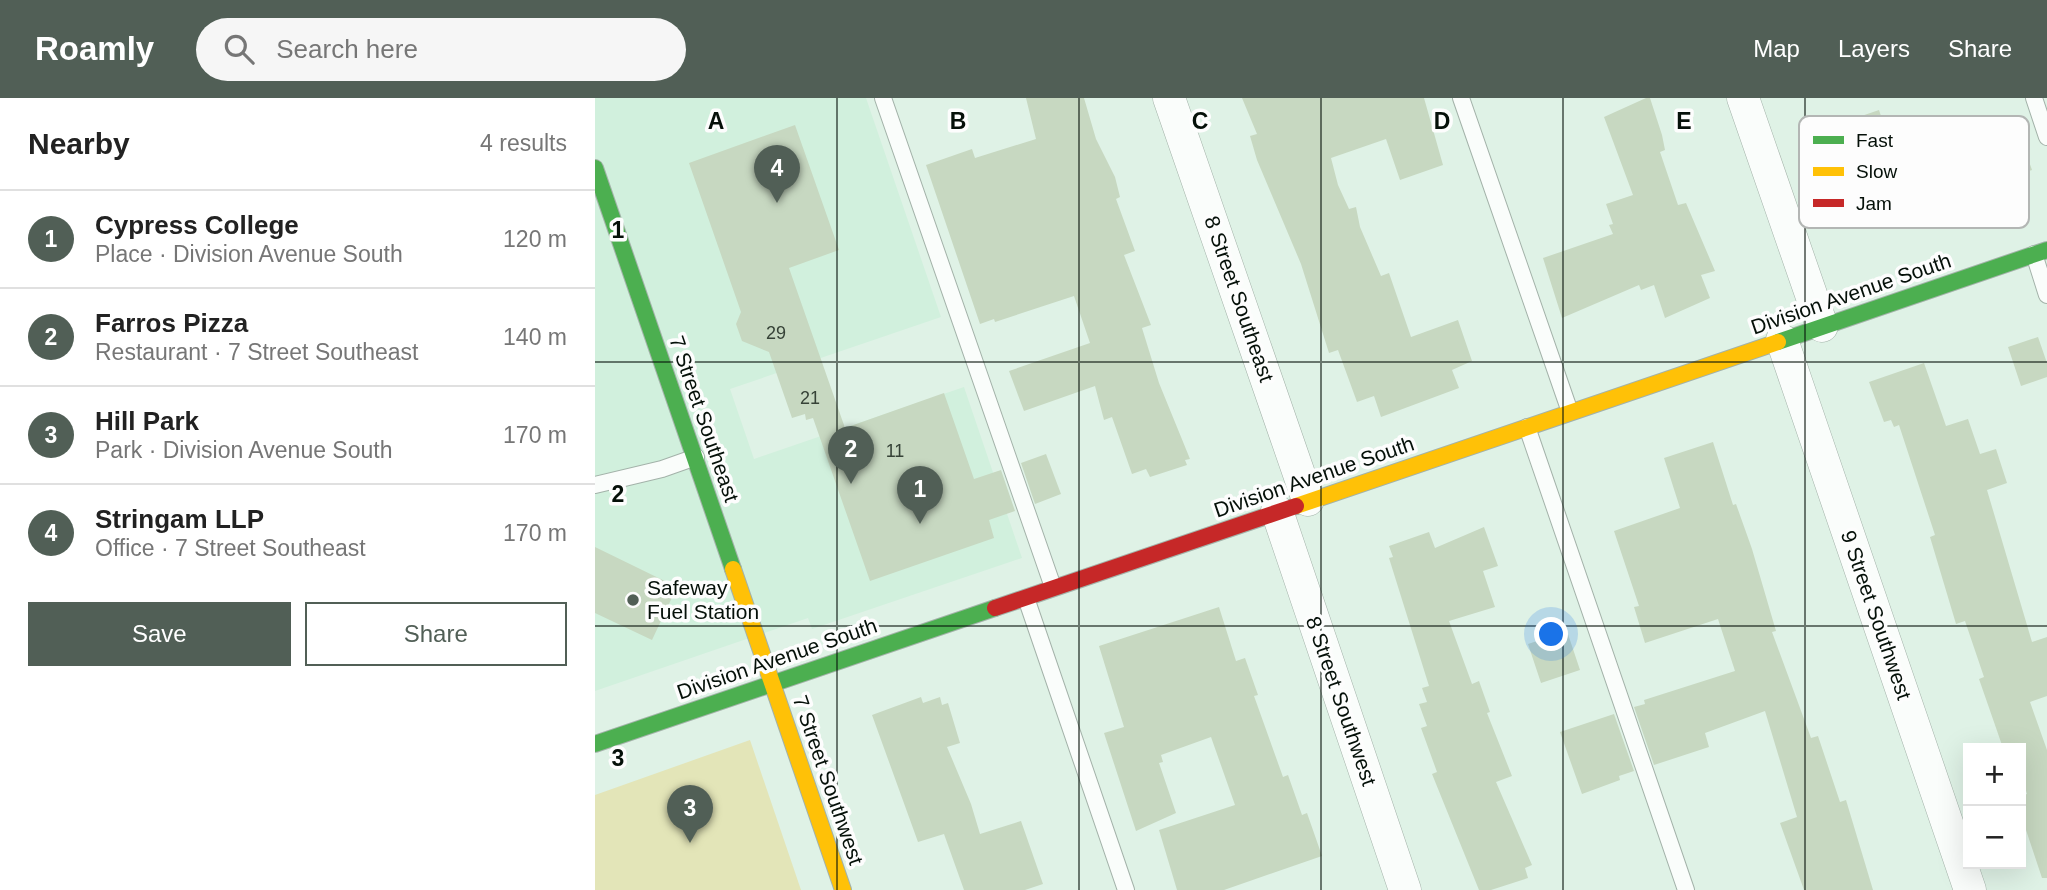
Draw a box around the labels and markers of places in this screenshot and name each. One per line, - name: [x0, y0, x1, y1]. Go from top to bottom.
- pin: 4: [754, 145, 800, 203]
- pin: 2: [828, 426, 874, 484]
- pin: 1: [897, 466, 943, 524]
- place label: Safeway Fuel Station: [647, 576, 759, 623]
- marker: Safeway Fuel Station: [625, 592, 641, 608]
- pin: 3: [667, 785, 713, 843]

